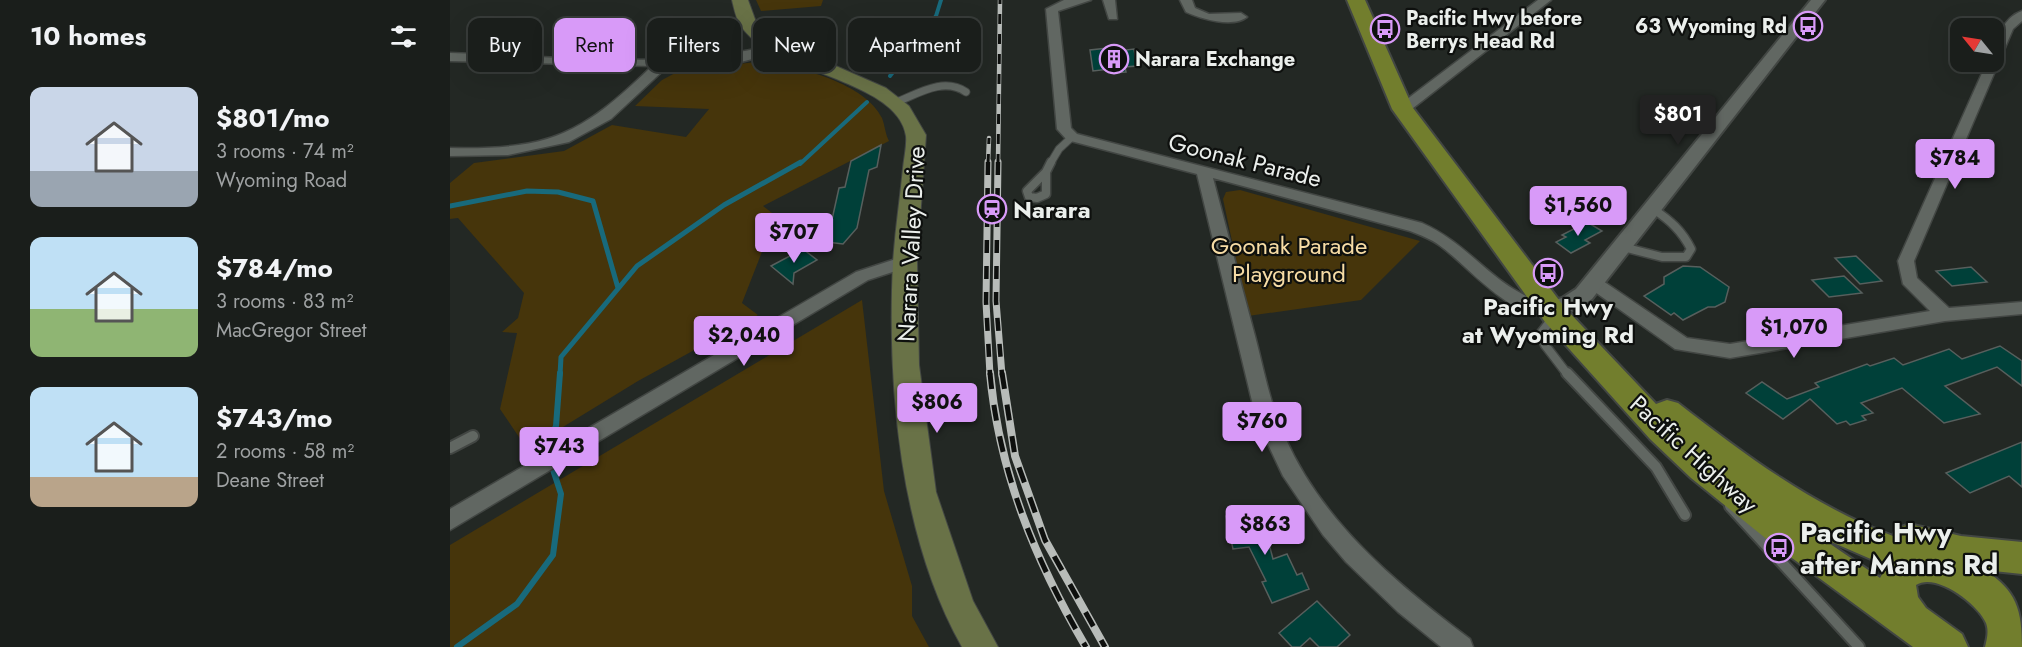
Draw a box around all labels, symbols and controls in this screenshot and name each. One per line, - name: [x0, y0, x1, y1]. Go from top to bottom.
- place label: Pacific Hwy before Berrys Head Rd: [1406, 4, 1582, 56]
- bus stop icon: 63 Wyoming Rd: [1792, 10, 1824, 42]
- place label: 63 Wyoming Rd: [1635, 12, 1787, 41]
- bus stop icon: Pacific Hwy before Berrys Head Rd: [1369, 13, 1401, 45]
- text: 10 homes: [30, 17, 146, 55]
- chip: Buy: [468, 18, 542, 72]
- chip: Rent: [554, 18, 635, 72]
- chip: Filters: [647, 18, 741, 72]
- chip: New: [753, 18, 836, 72]
- chip: Apartment: [848, 18, 981, 72]
- north arrow: [1950, 18, 2004, 72]
- map controls: [1950, 18, 2004, 72]
- icon: filters: [387, 20, 420, 53]
- building icon: Narara Exchange: [1098, 43, 1130, 75]
- place label: Narara Exchange: [1135, 45, 1295, 74]
- pin: $801: [1642, 95, 1714, 146]
- text: $801/mo: [216, 99, 330, 137]
- text: $801: [1654, 100, 1702, 129]
- icon: home: [78, 111, 150, 183]
- street label: Goonak Parade: [1165, 124, 1325, 196]
- text: 3 rooms · 74 m²: [216, 137, 354, 166]
- pin: $784: [1919, 139, 1991, 190]
- text: $784: [1930, 144, 1981, 173]
- street label: Narara Valley Drive: [888, 145, 934, 343]
- text: Wyoming Road: [216, 166, 347, 195]
- pin: $1,560: [1529, 186, 1627, 237]
- text: $1,560: [1544, 191, 1612, 220]
- place label: Narara: [1013, 192, 1091, 227]
- station icon: Narara: [976, 193, 1008, 225]
- pin: $707: [758, 213, 830, 264]
- text: $707: [769, 218, 819, 247]
- park label: Goonak Parade Playground: [1211, 228, 1367, 291]
- text: $784/mo: [216, 249, 333, 287]
- bus stop icon: Pacific Hwy at Wyoming Rd: [1532, 257, 1564, 289]
- icon: home: [78, 261, 150, 333]
- text: 3 rooms · 83 m²: [216, 287, 353, 316]
- place label: Pacific Hwy at Wyoming Rd: [1462, 289, 1634, 352]
- pin: $1,070: [1745, 308, 1843, 359]
- text: $1,070: [1760, 313, 1828, 342]
- text: MacGregor Street: [216, 316, 367, 345]
- pin: $2,040: [695, 316, 793, 367]
- text: $2,040: [708, 321, 780, 350]
- pin: $806: [901, 383, 973, 434]
- street label: Pacific Highway: [1622, 387, 1766, 521]
- text: $806: [911, 388, 963, 417]
- text: $743/mo: [216, 399, 332, 437]
- pin: $760: [1226, 402, 1298, 453]
- text: $760: [1236, 407, 1288, 436]
- icon: home: [78, 411, 150, 483]
- pin: $743: [523, 427, 595, 478]
- text: $743: [534, 432, 584, 461]
- text: 2 rooms · 58 m²: [216, 437, 354, 466]
- text: Deane Street: [216, 466, 324, 495]
- pin: $863: [1229, 505, 1301, 556]
- text: $863: [1240, 510, 1290, 539]
- place label: Pacific Hwy after Manns Rd: [1800, 512, 1998, 585]
- bus stop icon: Pacific Hwy after Manns Rd: [1763, 532, 1795, 564]

